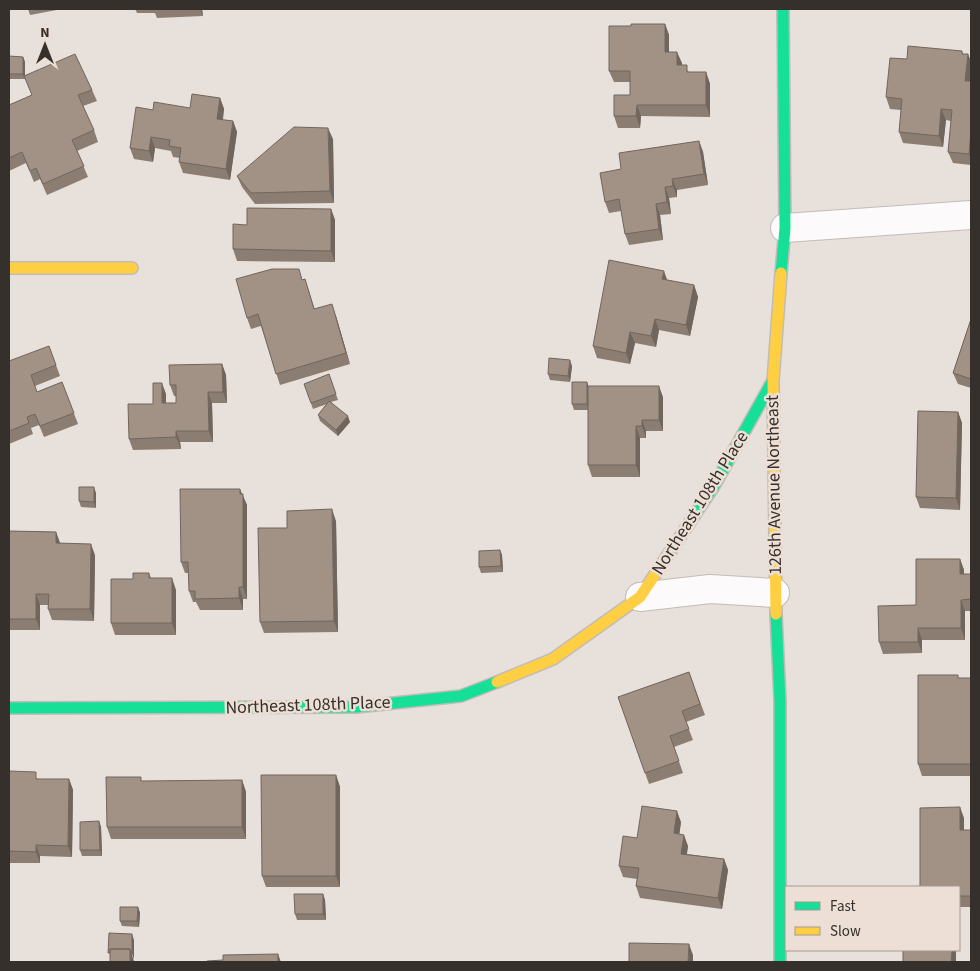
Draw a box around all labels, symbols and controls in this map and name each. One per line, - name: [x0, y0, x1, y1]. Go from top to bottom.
- north arrow: [20, 20, 70, 70]
- text: N: [40, 23, 50, 43]
- street label: 126th Avenue Northeast: [760, 395, 788, 575]
- street label: Northeast 108th Place: [646, 426, 754, 580]
- street label: Northeast 108th Place: [225, 690, 391, 720]
- legend: [785, 886, 960, 951]
- text: Fast: [830, 896, 856, 917]
- text: Slow: [830, 921, 861, 942]

